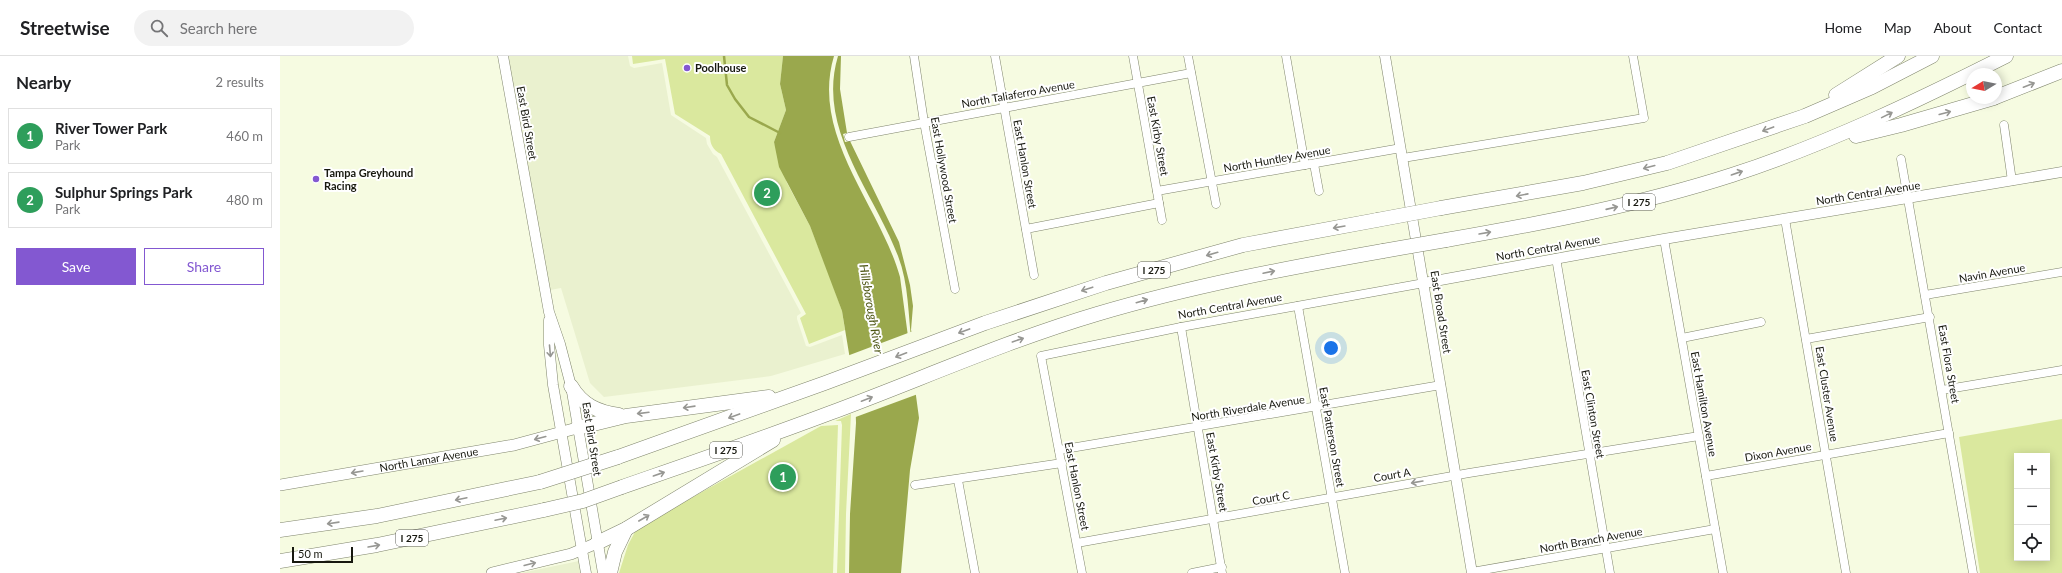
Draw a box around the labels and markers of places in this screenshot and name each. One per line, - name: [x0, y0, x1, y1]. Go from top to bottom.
- place label: Poolhouse: [695, 61, 746, 74]
- marker: Poolhouse: [682, 63, 692, 73]
- place label: Tampa Greyhound Racing: [324, 166, 413, 192]
- marker: Tampa Greyhound Racing: [311, 174, 321, 184]
- pin: 2: [754, 178, 780, 208]
- pin: 1: [770, 462, 796, 492]

